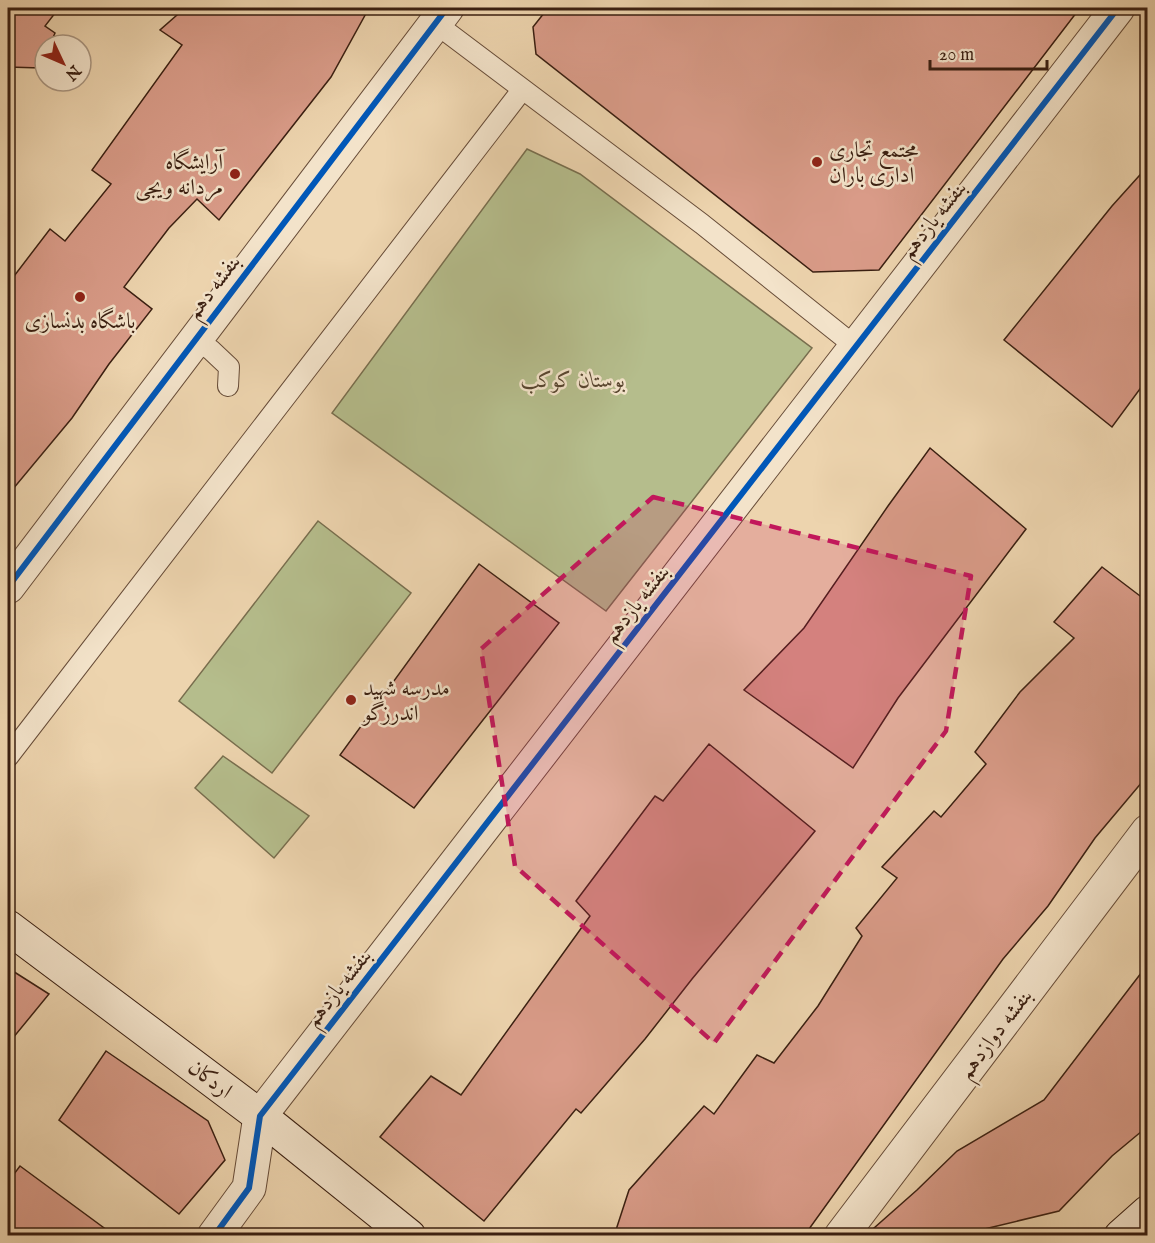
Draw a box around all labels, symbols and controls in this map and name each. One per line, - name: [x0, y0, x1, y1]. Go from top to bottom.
- north arrow: [33, 33, 93, 93]
- scale bar: [930, 33, 1047, 71]
- text: 20 m: [939, 44, 974, 67]
- text: N: [60, 59, 85, 84]
- place label: مجتمع تجاری اداری باران: [829, 137, 919, 190]
- place label: آرایشگاه مردانه ویجی: [135, 148, 225, 202]
- marker: مجتمع تجاری اداری باران: [810, 155, 824, 169]
- marker: آرایشگاه مردانه ویجی: [228, 167, 242, 181]
- street label: بنفشه یازدهم: [894, 175, 977, 268]
- street label: بنفشه دهم: [180, 249, 251, 328]
- marker: باشگاه بدنسازی: [73, 290, 87, 304]
- place label: باشگاه بدنسازی: [25, 307, 135, 336]
- park label: بوستان کوکب: [521, 367, 625, 395]
- street label: بنفشه یازدهم: [597, 559, 680, 652]
- place label: مدرسه شهید اندرزگو: [361, 675, 450, 728]
- marker: مدرسه شهید اندرزگو: [344, 693, 358, 707]
- street label: بنفشه یازدهم: [299, 943, 382, 1036]
- street label: بنفشه دوازدهم: [952, 983, 1043, 1088]
- street label: اردکان: [182, 1054, 238, 1105]

